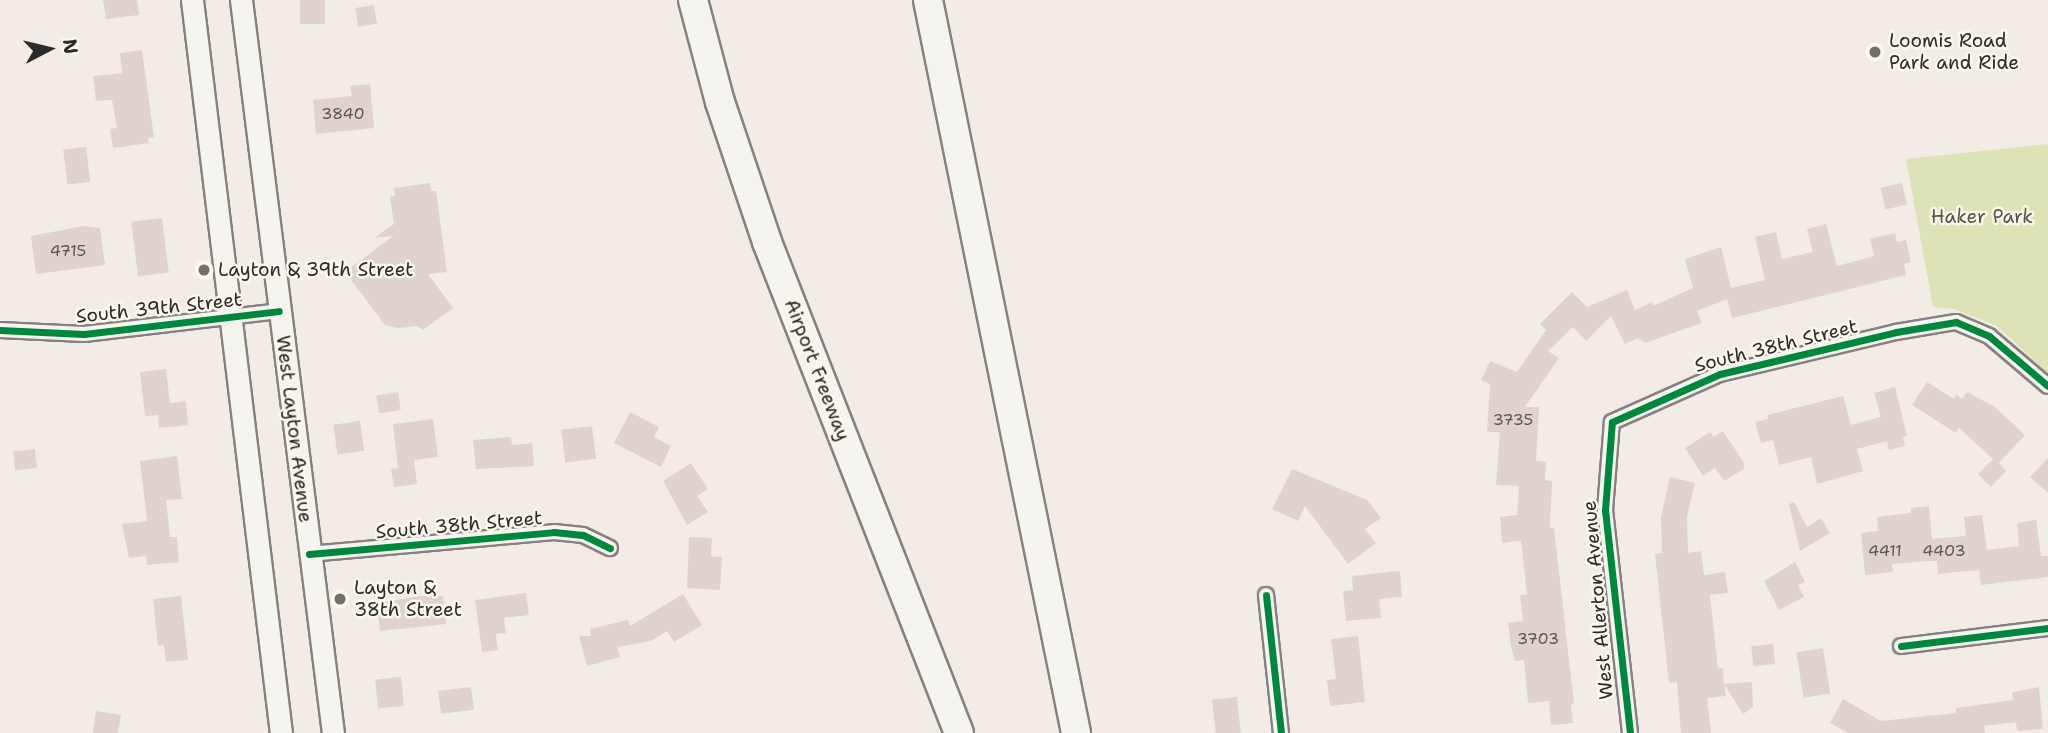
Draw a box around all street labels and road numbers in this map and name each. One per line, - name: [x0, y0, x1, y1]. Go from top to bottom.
- street label: South 39th Street: [75, 288, 243, 328]
- street label: Airport Freeway: [780, 296, 854, 444]
- street label: South 38th Street: [1692, 315, 1860, 377]
- street label: West Layton Avenue: [271, 334, 317, 524]
- street label: West Allerton Avenue: [1578, 499, 1618, 701]
- street label: South 38th Street: [375, 506, 543, 544]

